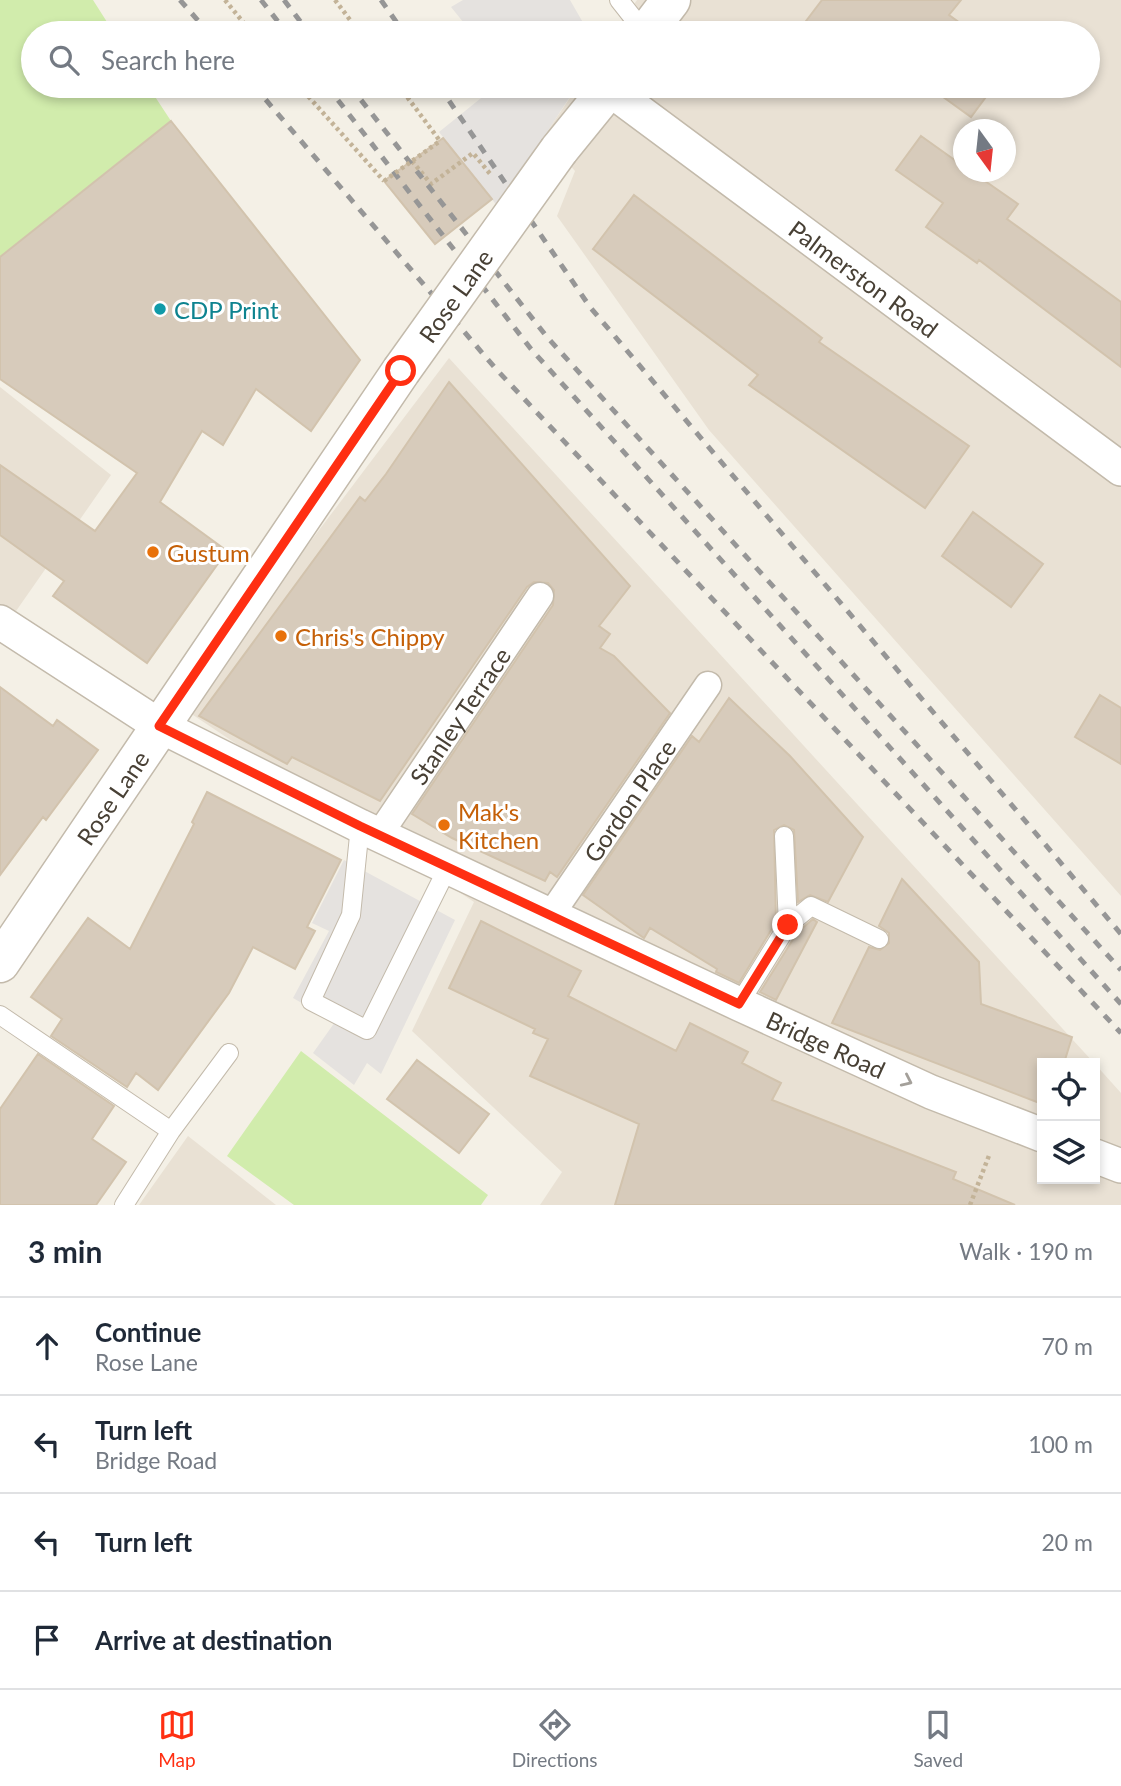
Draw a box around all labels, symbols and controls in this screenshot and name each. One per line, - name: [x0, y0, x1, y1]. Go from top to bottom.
- search box: [21, 21, 1100, 98]
- icon: search: [45, 41, 83, 79]
- text: Search here: [101, 44, 235, 76]
- north arrow: [953, 119, 1016, 182]
- street label: Palmerston Road: [784, 214, 944, 343]
- street label: Rose Lane: [412, 243, 498, 347]
- place label: CDP Print: [174, 295, 279, 324]
- marker: CDP Print: [152, 301, 168, 317]
- route start: [385, 355, 416, 386]
- place label: Gustum: [167, 538, 250, 567]
- marker: Gustum: [145, 544, 161, 560]
- place label: Chris's Chippy: [295, 622, 445, 651]
- marker: Chris's Chippy: [273, 628, 289, 644]
- street label: Stanley Terrace: [403, 642, 516, 790]
- street label: Gordon Place: [577, 734, 681, 867]
- street label: Rose Lane: [70, 745, 154, 850]
- place label: Mak's Kitchen: [458, 797, 539, 854]
- marker: Mak's Kitchen: [436, 817, 452, 833]
- route end: [772, 909, 803, 940]
- street label: Bridge Road: [762, 1004, 890, 1084]
- map controls: [1037, 1058, 1100, 1184]
- button: locate: [1037, 1058, 1100, 1121]
- one-way arrow: [900, 1073, 912, 1087]
- button: layers: [1037, 1121, 1100, 1184]
- text: 3 min: [28, 1233, 102, 1269]
- text: Walk · 190 m: [959, 1237, 1093, 1265]
- text: Continue: [95, 1316, 201, 1348]
- icon: ahead: [28, 1327, 66, 1365]
- text: 70 m: [1042, 1332, 1093, 1360]
- text: Rose Lane: [95, 1348, 198, 1376]
- text: Turn left: [95, 1414, 192, 1446]
- icon: left: [28, 1425, 66, 1463]
- text: 100 m: [1028, 1430, 1093, 1458]
- text: Bridge Road: [95, 1446, 217, 1474]
- icon: left: [28, 1523, 66, 1561]
- text: Turn left: [95, 1526, 192, 1558]
- text: 20 m: [1042, 1528, 1093, 1556]
- icon: arrive: [28, 1621, 66, 1659]
- text: Arrive at destination: [95, 1624, 332, 1656]
- tab: Map: [158, 1706, 196, 1771]
- tab: Directions: [512, 1706, 598, 1771]
- tab: Saved: [913, 1706, 963, 1771]

